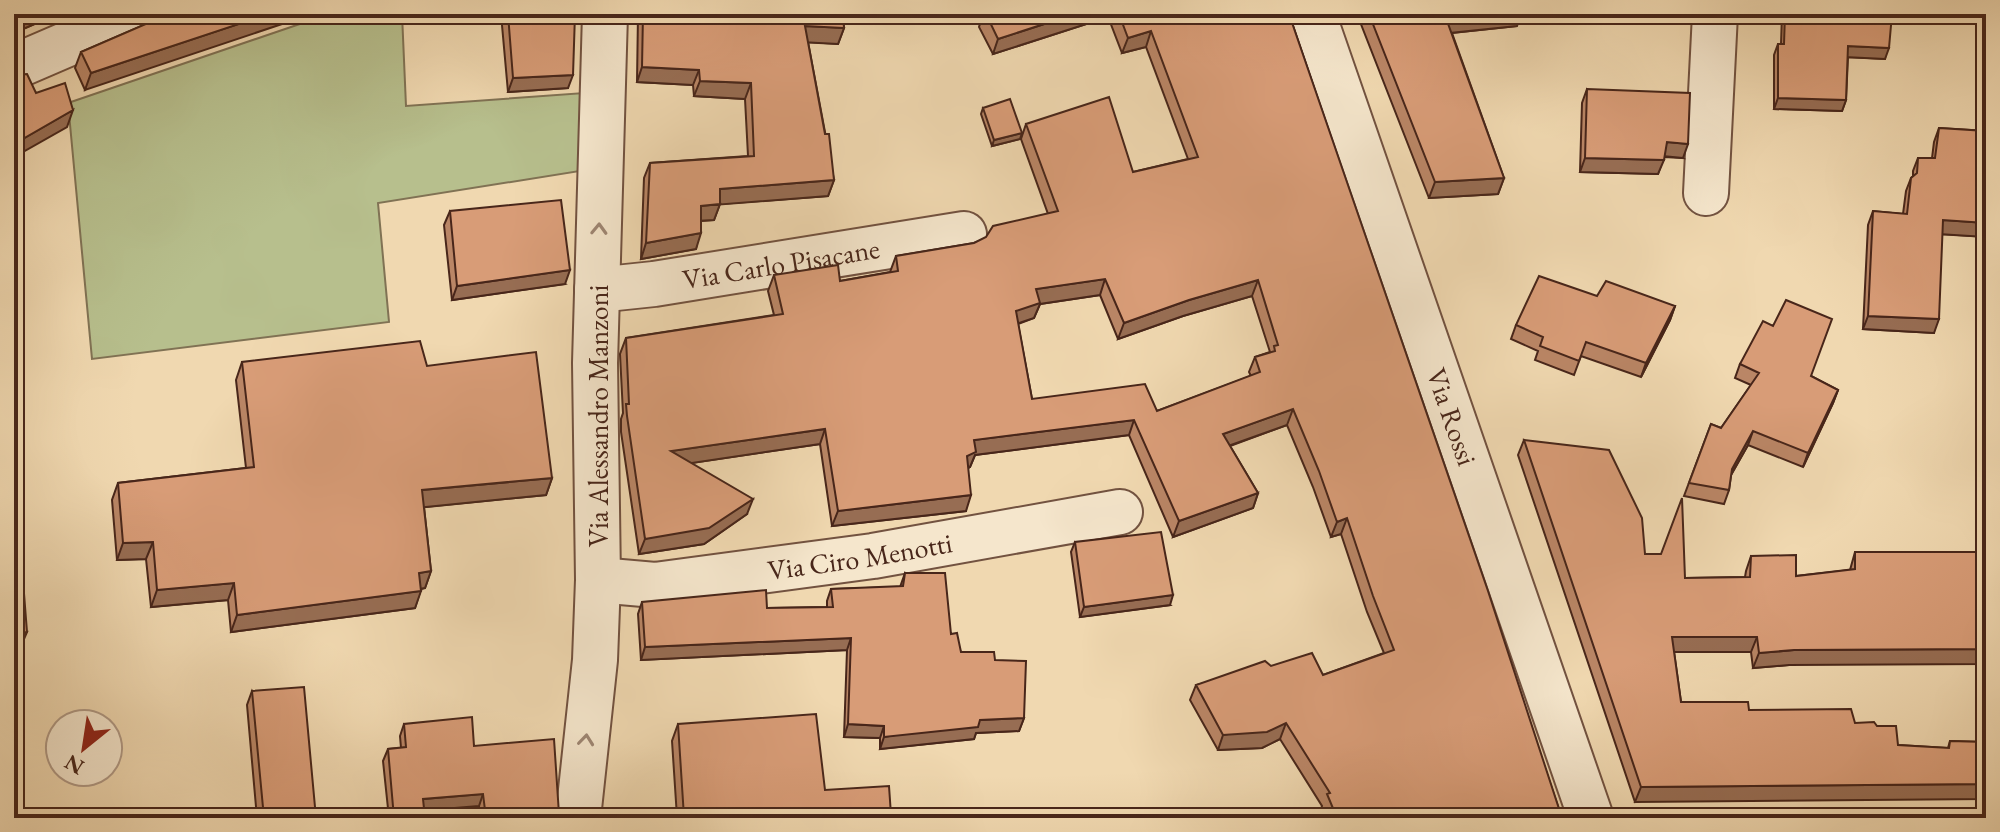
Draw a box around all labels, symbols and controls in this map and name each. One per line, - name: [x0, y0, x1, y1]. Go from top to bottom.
- one-way arrow: [590, 222, 607, 235]
- street label: Via Carlo Pisacane: [680, 230, 882, 297]
- street label: Via Alessandro Manzoni: [580, 285, 616, 547]
- street label: Via Rossi: [1419, 363, 1486, 470]
- street label: Via Ciro Menotti: [765, 524, 955, 588]
- north arrow: [44, 708, 124, 788]
- one-way arrow: [578, 734, 595, 747]
- text: N: [59, 748, 89, 782]

